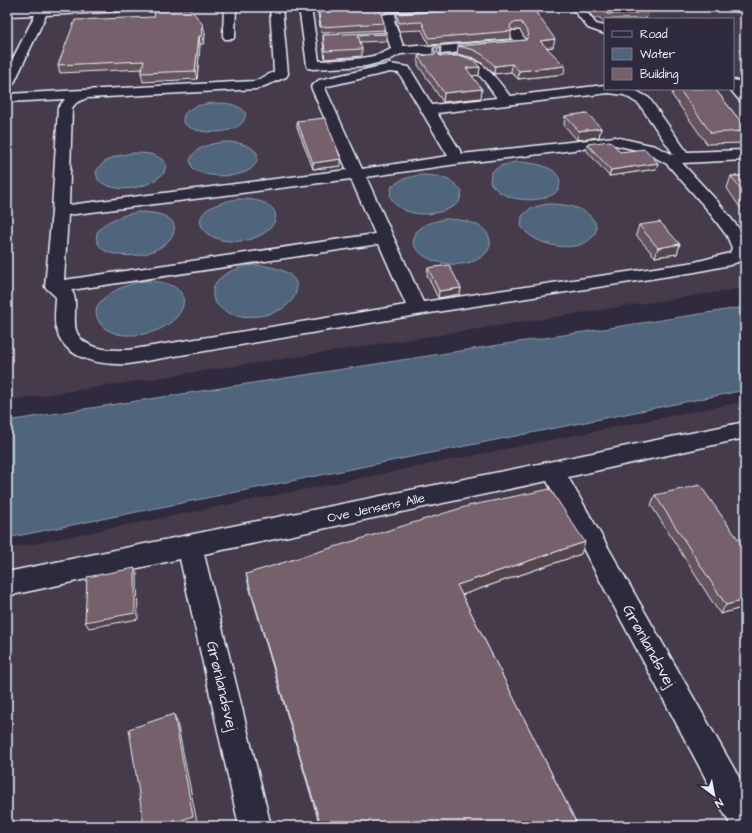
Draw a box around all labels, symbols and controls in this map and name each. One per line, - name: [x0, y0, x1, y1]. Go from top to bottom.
- legend: [604, 18, 734, 90]
- text: Road: [640, 26, 668, 43]
- text: Water: [640, 46, 676, 63]
- text: Building: [640, 66, 678, 84]
- street label: Ove Jensens Alle: [326, 489, 426, 527]
- street label: Grønlandsvej: [617, 601, 681, 692]
- street label: Grønlandsvej: [201, 639, 243, 733]
- north arrow: [694, 775, 734, 815]
- text: N: [712, 795, 726, 811]

